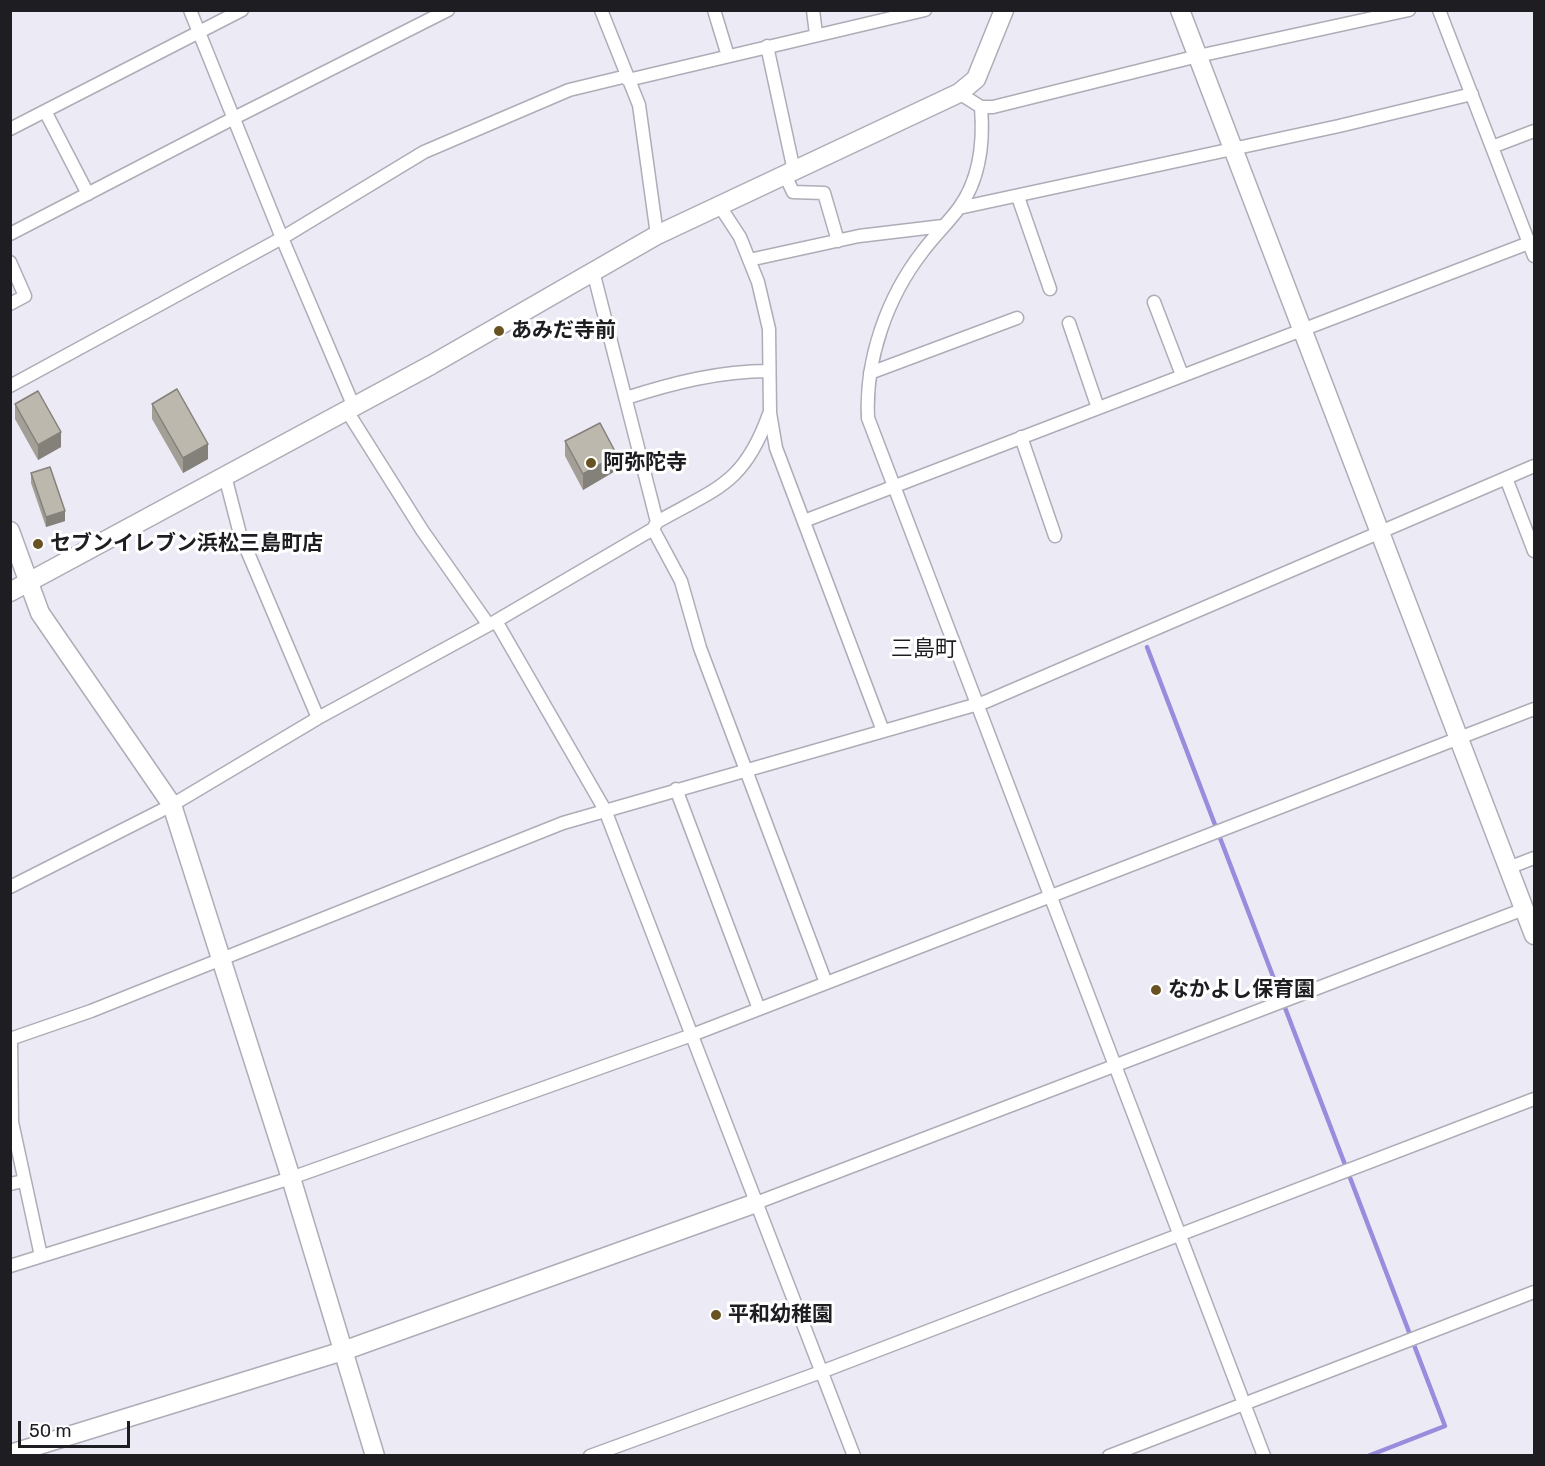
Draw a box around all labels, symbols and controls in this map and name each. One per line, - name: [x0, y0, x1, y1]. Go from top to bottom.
- place label: あみだ寺前: [511, 318, 616, 344]
- marker: あみだ寺前: [492, 324, 506, 338]
- place label: 阿弥陀寺: [603, 450, 687, 476]
- marker: 阿弥陀寺: [584, 456, 598, 470]
- place label: セブンイレブン浜松三島町店: [50, 531, 323, 557]
- marker: セブンイレブン浜松三島町店: [31, 537, 45, 551]
- district label: 三島町: [891, 637, 957, 663]
- place label: なかよし保育園: [1168, 977, 1315, 1003]
- marker: なかよし保育園: [1149, 983, 1163, 997]
- place label: 平和幼稚園: [728, 1302, 833, 1328]
- marker: 平和幼稚園: [709, 1308, 723, 1322]
- scale bar: [21, 1409, 134, 1447]
- text: 50 m: [29, 1420, 72, 1442]

